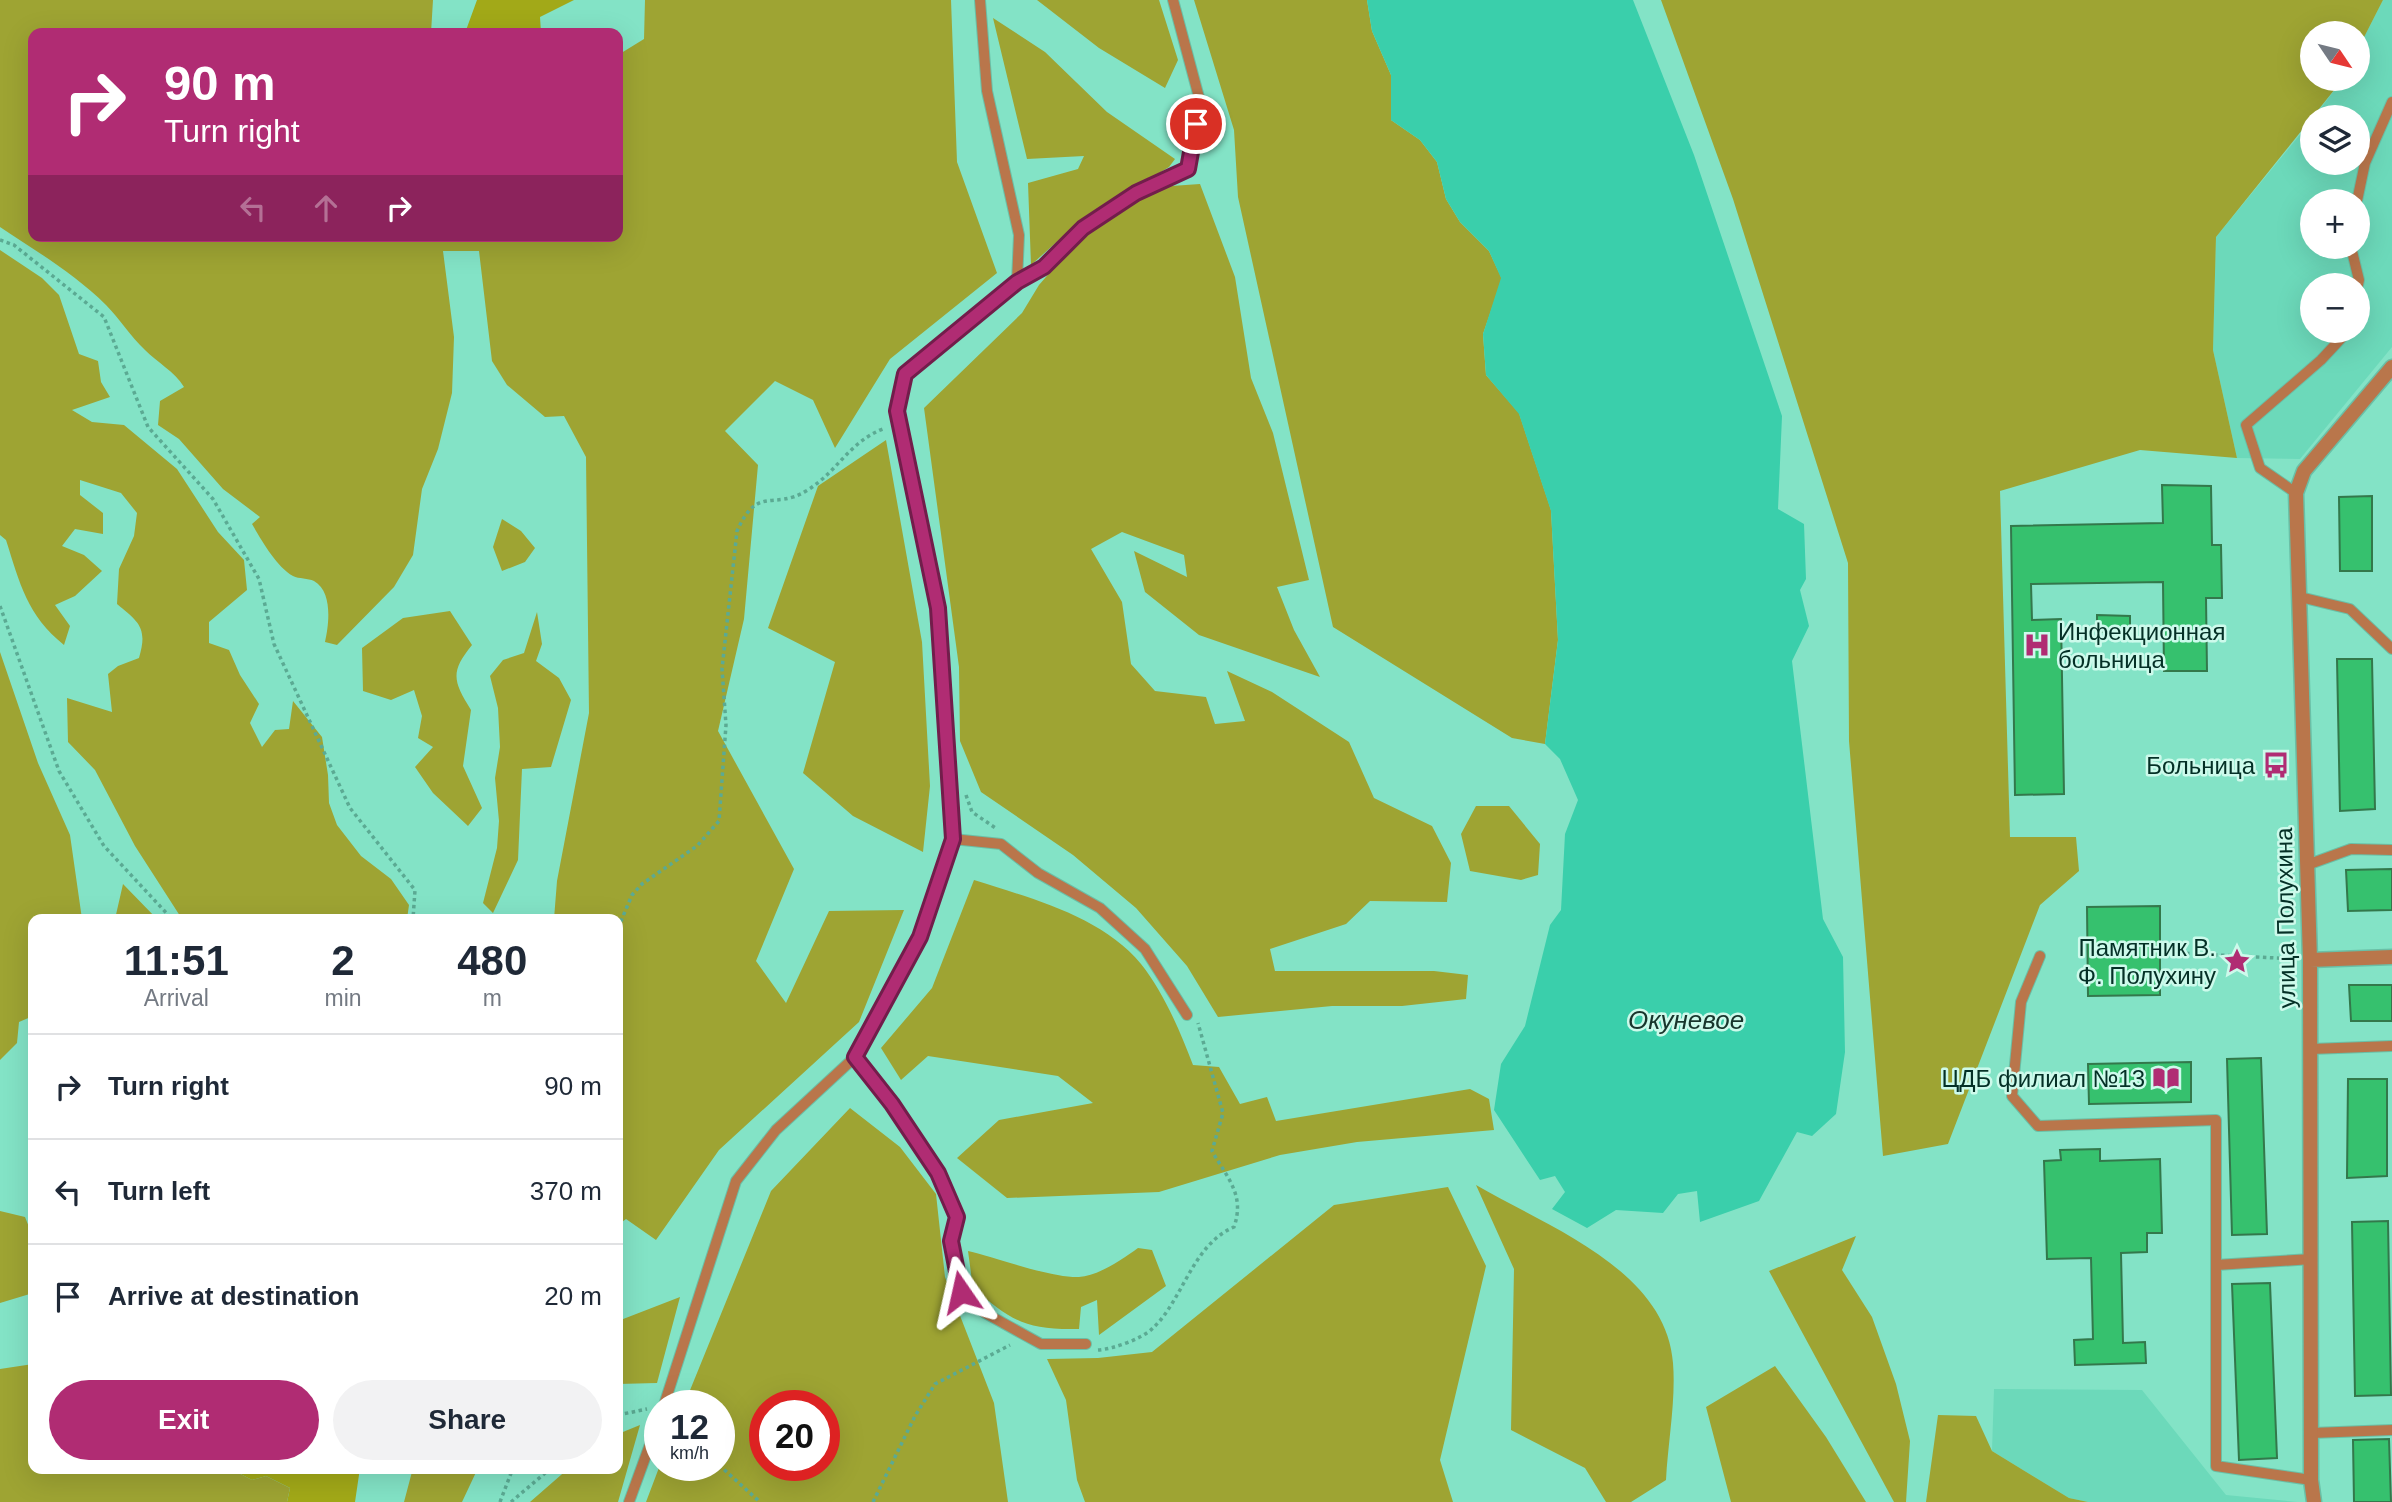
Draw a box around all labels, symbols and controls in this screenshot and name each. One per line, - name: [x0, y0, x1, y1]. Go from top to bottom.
- north arrow: [2300, 21, 2370, 91]
- map controls: [2300, 21, 2370, 343]
- icon: right: [49, 56, 140, 147]
- text: 90 m: [164, 56, 276, 110]
- pin: [1166, 94, 1226, 154]
- icon: arrive: [1177, 105, 1215, 143]
- button: layers: [2300, 105, 2370, 175]
- text: Turn right: [164, 113, 300, 149]
- icon: left: [234, 189, 272, 227]
- icon: ahead: [307, 189, 345, 227]
- icon: right: [380, 189, 418, 227]
- button: +: [2300, 189, 2370, 259]
- button: −: [2300, 273, 2370, 343]
- place label: Инфекционная больница: [2058, 618, 2225, 673]
- hospital icon: Инфекционная больница: [2022, 630, 2052, 660]
- bus stop icon: Больница: [2261, 750, 2291, 780]
- place label: Больница: [2146, 752, 2256, 779]
- street label: улица Полухина: [2270, 827, 2300, 1009]
- place label: Памятник В. Ф. Полухину: [2078, 934, 2216, 989]
- text: 11:51: [124, 937, 229, 984]
- text: 2: [331, 937, 355, 984]
- text: 480: [457, 937, 527, 984]
- place icon: Памятник В. Ф. Полухину: [2222, 946, 2252, 976]
- text: Arrival: [144, 985, 209, 1011]
- text: min: [324, 985, 362, 1011]
- text: m: [483, 985, 502, 1011]
- water label: Окуневое: [1628, 1005, 1744, 1035]
- library icon: ЦДБ филиал №13: [2151, 1063, 2181, 1093]
- place label: ЦДБ филиал №13: [1942, 1065, 2145, 1092]
- icon: right: [49, 1068, 87, 1106]
- text: Turn right: [108, 1071, 229, 1101]
- text: 90 m: [544, 1071, 602, 1101]
- icon: left: [49, 1173, 87, 1211]
- text: Turn left: [108, 1176, 210, 1206]
- text: 370 m: [530, 1176, 602, 1206]
- position arrow: [924, 1255, 998, 1329]
- icon: arrive: [49, 1278, 87, 1316]
- text: Arrive at destination: [108, 1281, 359, 1311]
- text: 20 m: [544, 1281, 602, 1311]
- button: Exit: [49, 1380, 319, 1460]
- button: Share: [333, 1380, 602, 1460]
- speed limit sign: 20: [749, 1390, 840, 1481]
- text: 12: [670, 1407, 709, 1446]
- text: km/h: [670, 1443, 709, 1463]

